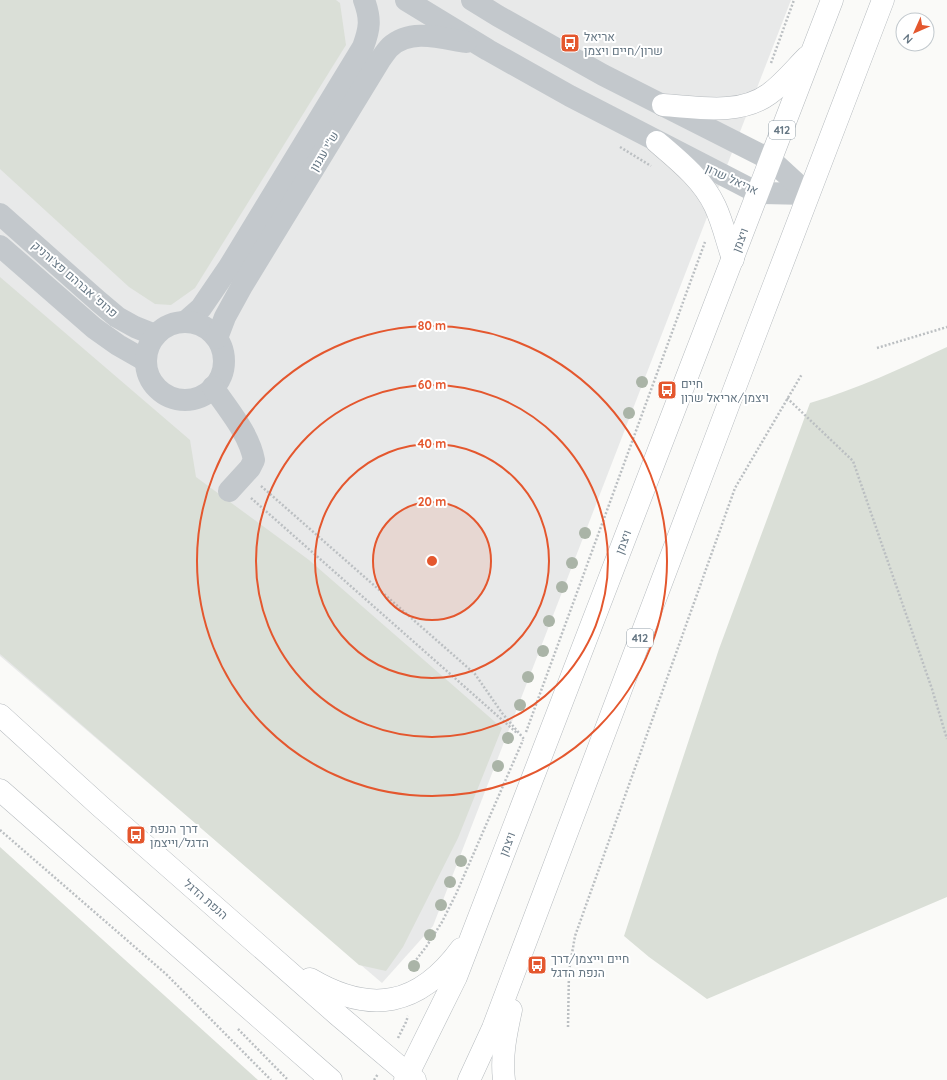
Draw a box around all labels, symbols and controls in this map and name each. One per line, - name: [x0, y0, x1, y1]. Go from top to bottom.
- north arrow: [895, 12, 935, 52]
- place label: אריאל שרון/חיים ויצמן: [584, 29, 663, 58]
- text: N: [900, 31, 916, 47]
- bus stop icon: אריאל שרון/חיים ויצמן: [559, 32, 581, 54]
- road number: 412: [769, 121, 795, 139]
- street label: ש"י עגנון: [306, 128, 342, 174]
- street label: אריאל שרון: [703, 160, 761, 198]
- street label: ויצמן: [729, 226, 751, 254]
- street label: פרופ' אברהם פצ'ורניק: [29, 238, 121, 320]
- text: 80 m: [418, 318, 446, 333]
- place label: חיים ויצמן/אריאל שרון: [681, 376, 769, 405]
- text: 60 m: [418, 377, 446, 392]
- bus stop icon: חיים ויצמן/אריאל שרון: [656, 379, 678, 401]
- text: 40 m: [418, 436, 446, 451]
- text: 20 m: [418, 494, 446, 509]
- street label: ויצמן: [612, 528, 634, 556]
- centre of rings: [425, 554, 439, 568]
- road number: 412: [627, 629, 653, 647]
- place label: דרך הנפת הדגל/וייצמן: [150, 821, 209, 850]
- bus stop icon: דרך הנפת הדגל/וייצמן: [125, 824, 147, 846]
- street label: ויצמן: [496, 830, 518, 858]
- street label: הנפת הדגל: [181, 876, 231, 922]
- place label: חיים וייצמן/דרך הנפת הדגל: [551, 951, 629, 980]
- bus stop icon: חיים וייצמן/דרך הנפת הדגל: [526, 954, 548, 976]

